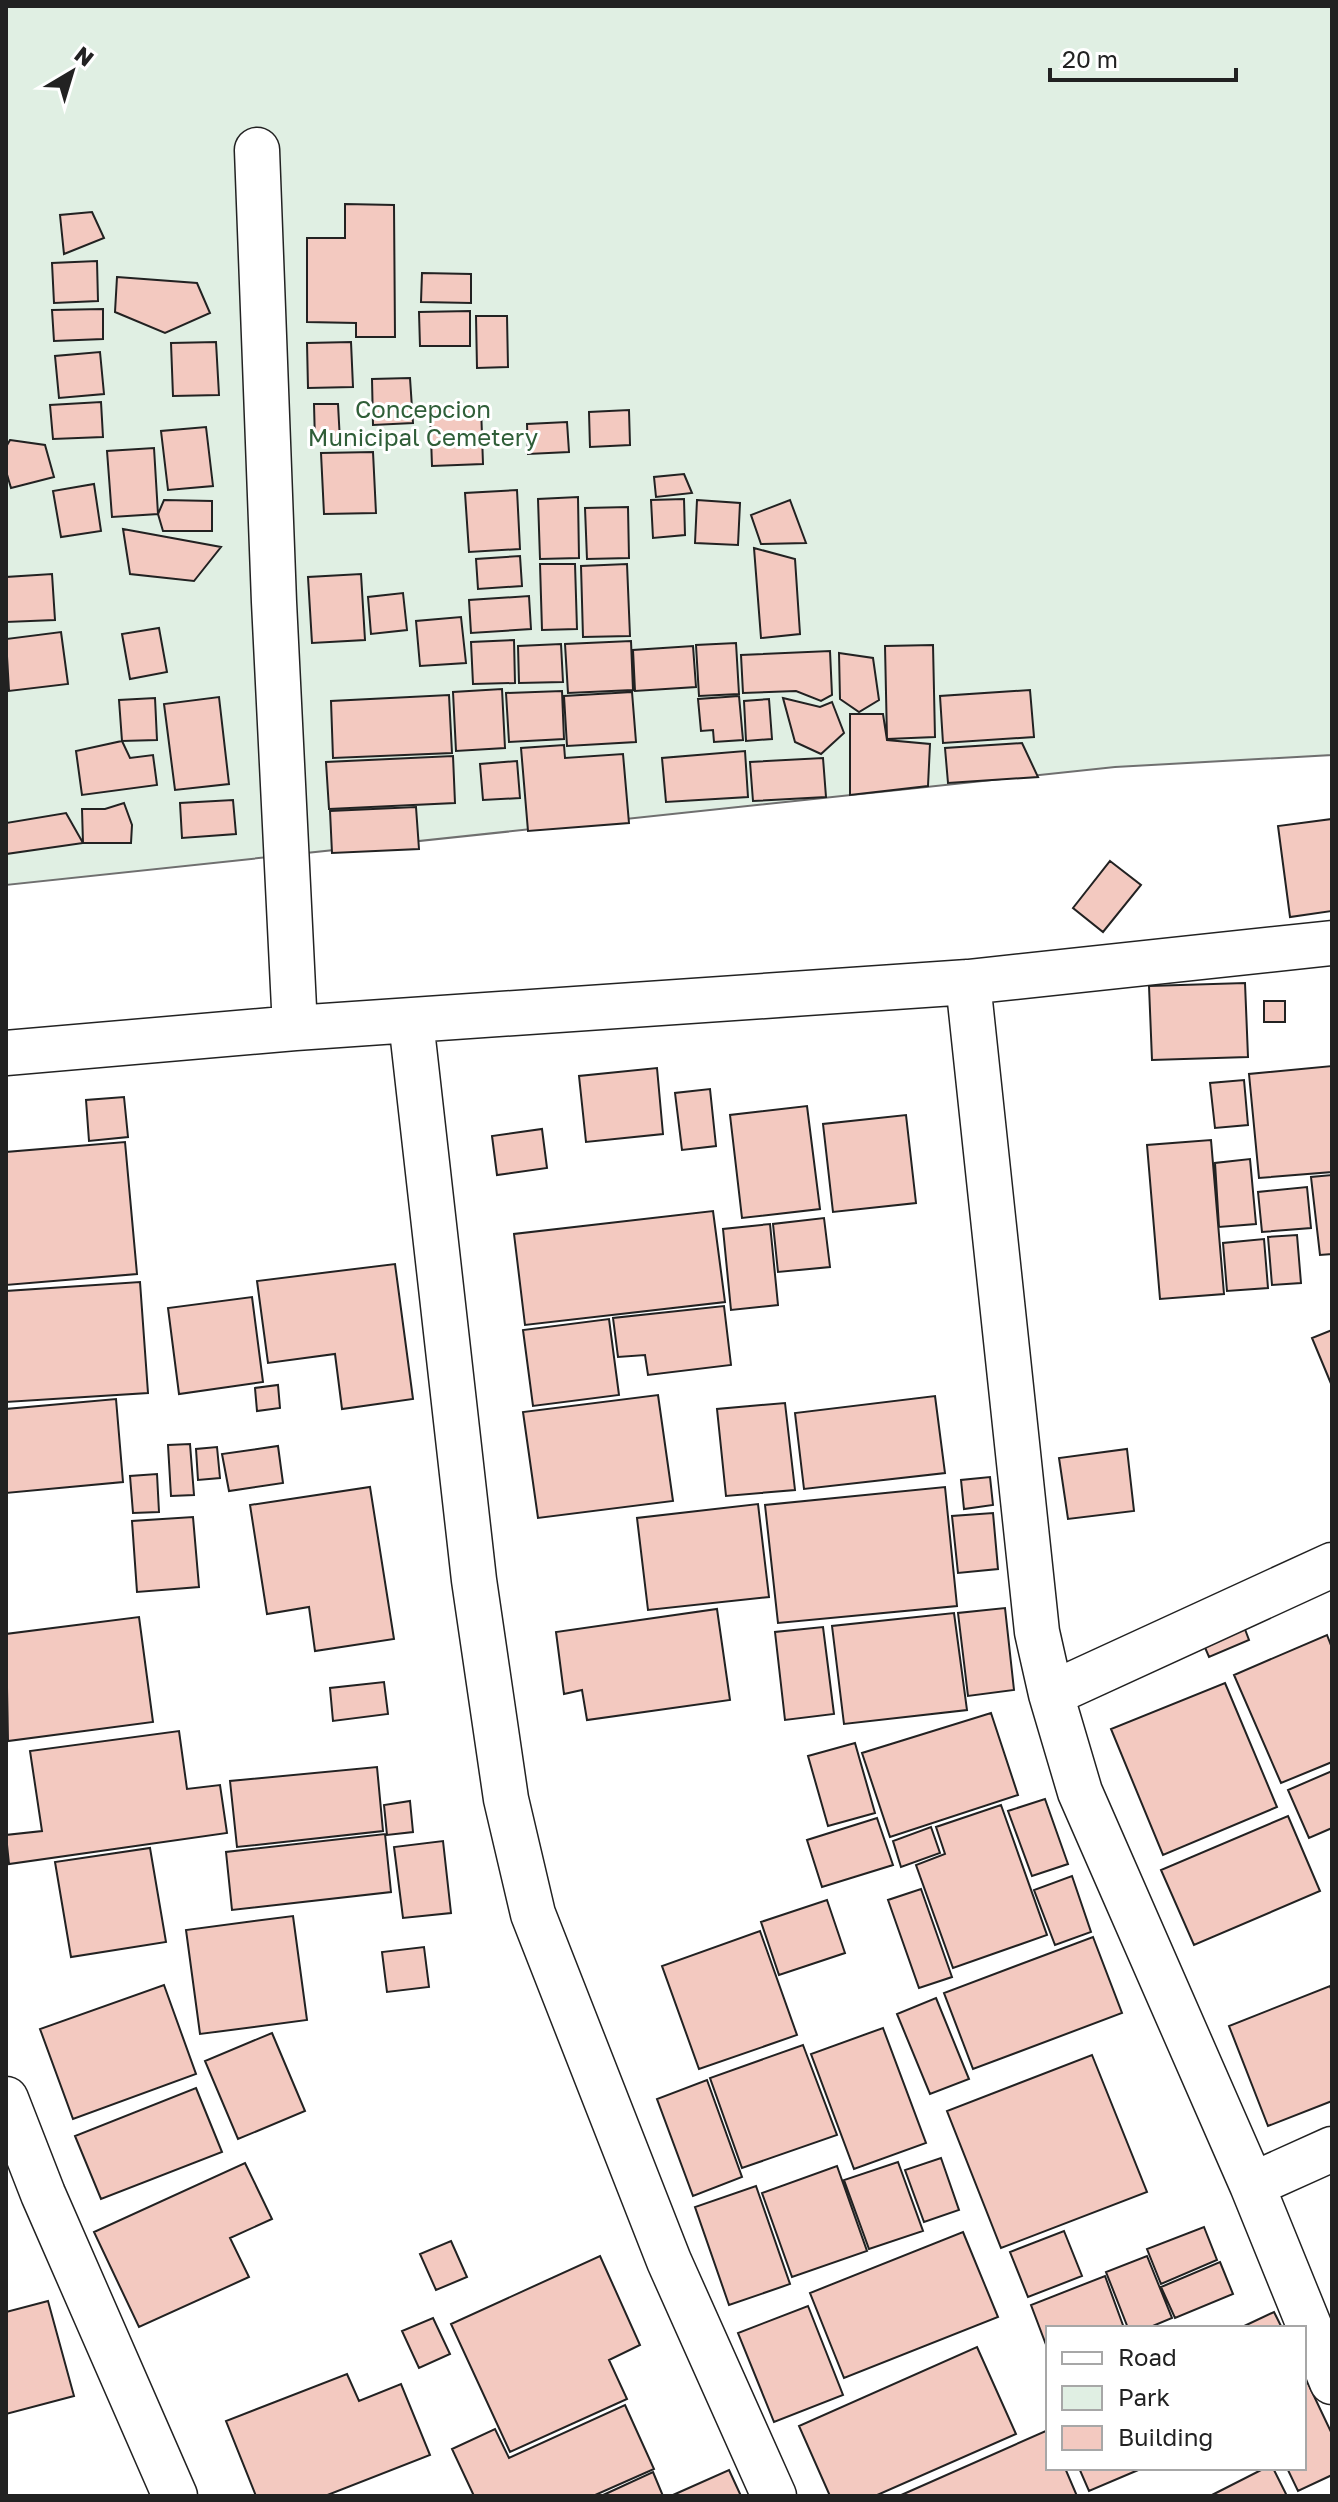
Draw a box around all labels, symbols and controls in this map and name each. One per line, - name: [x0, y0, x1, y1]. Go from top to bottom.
- north arrow: [32, 32, 112, 112]
- scale bar: [1050, 32, 1236, 82]
- text: N: [70, 40, 100, 72]
- text: 20 m: [1062, 44, 1118, 73]
- park label: Concepcion Municipal Cemetery: [308, 394, 538, 451]
- legend: [1046, 2326, 1306, 2470]
- text: Road: [1118, 2342, 1177, 2371]
- text: Park: [1118, 2382, 1170, 2411]
- text: Building: [1118, 2422, 1213, 2451]

